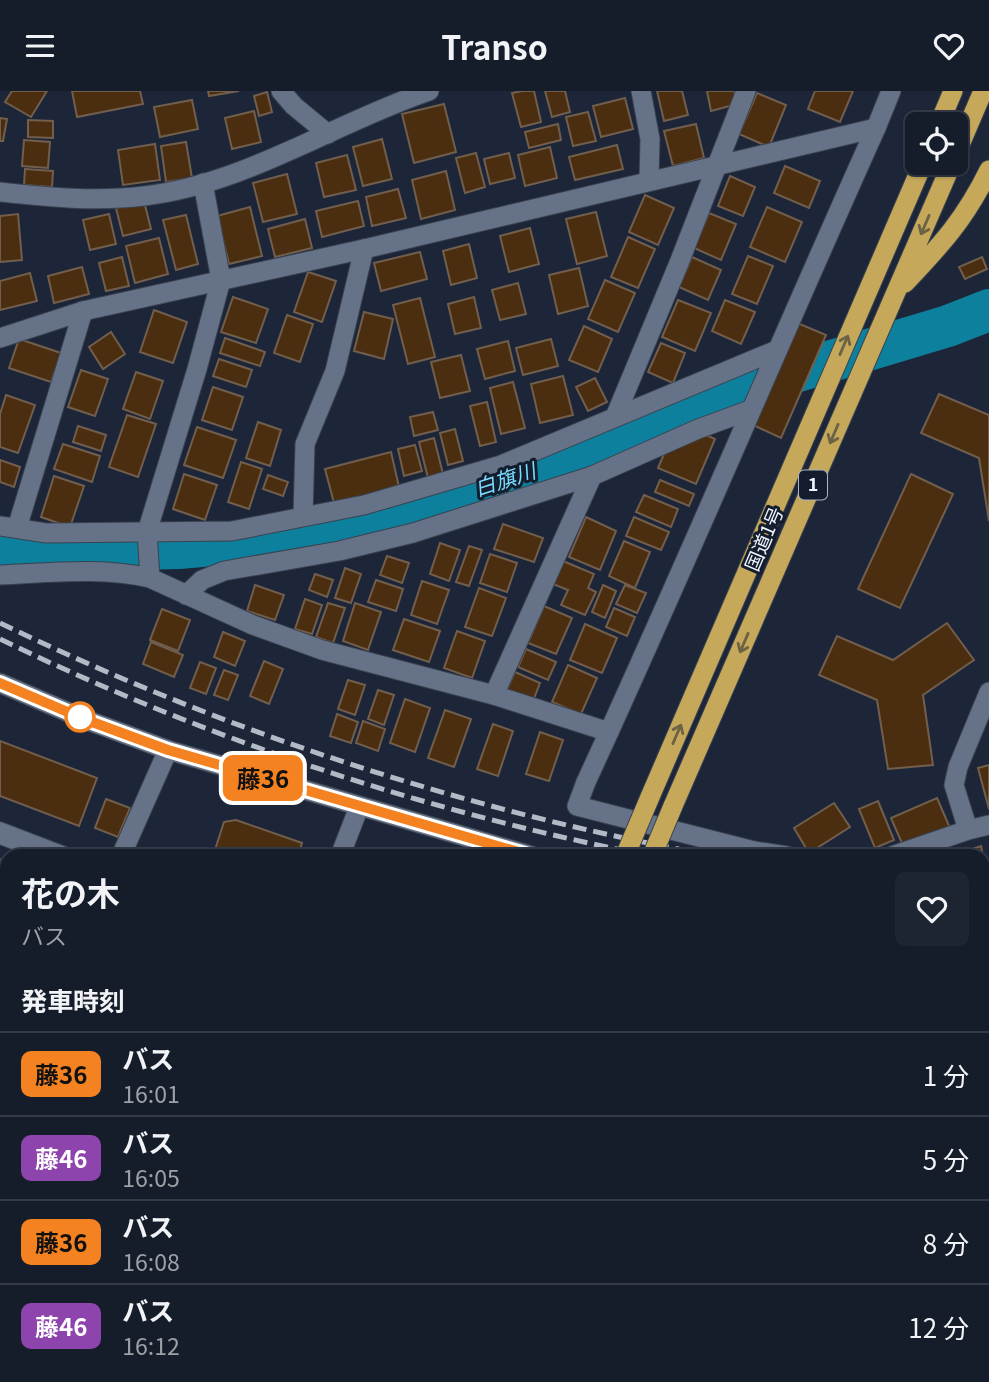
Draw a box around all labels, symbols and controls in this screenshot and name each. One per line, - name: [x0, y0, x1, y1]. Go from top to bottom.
- text: Transo: [441, 23, 548, 69]
- icon: menu: [21, 27, 59, 65]
- icon: heart: [930, 27, 968, 65]
- map controls: [905, 112, 968, 175]
- button: locate: [905, 112, 968, 175]
- one-way arrow: [918, 214, 931, 236]
- one-way arrow: [838, 335, 851, 356]
- one-way arrow: [827, 423, 840, 444]
- water label: 白旗川: [470, 453, 541, 502]
- road number: 1: [799, 471, 827, 499]
- street label: 国道1号: [737, 502, 788, 575]
- one-way arrow: [737, 632, 750, 653]
- unlabelled marker: [65, 702, 95, 732]
- one-way arrow: [671, 724, 684, 745]
- line badge: 藤36: [223, 755, 303, 801]
- text: 藤36: [237, 760, 289, 795]
- text: 花の木: [21, 868, 120, 916]
- button: heart: [895, 872, 969, 946]
- text: バス: [21, 918, 67, 952]
- text: 発車時刻: [21, 981, 125, 1018]
- text: バス: [122, 1039, 174, 1076]
- text: 藤36: [35, 1056, 87, 1091]
- text: 1 分: [923, 1056, 969, 1093]
- text: 16:01: [122, 1076, 180, 1110]
- text: バス: [122, 1123, 174, 1160]
- text: 藤46: [35, 1140, 87, 1175]
- text: 5 分: [923, 1140, 969, 1177]
- text: 16:05: [122, 1160, 180, 1194]
- text: バス: [122, 1207, 174, 1244]
- text: 藤36: [35, 1224, 87, 1259]
- text: 8 分: [923, 1224, 969, 1261]
- text: 16:08: [122, 1244, 180, 1278]
- text: バス: [122, 1291, 174, 1328]
- text: 藤46: [35, 1308, 87, 1343]
- text: 12 分: [908, 1308, 969, 1345]
- text: 16:12: [122, 1328, 180, 1362]

